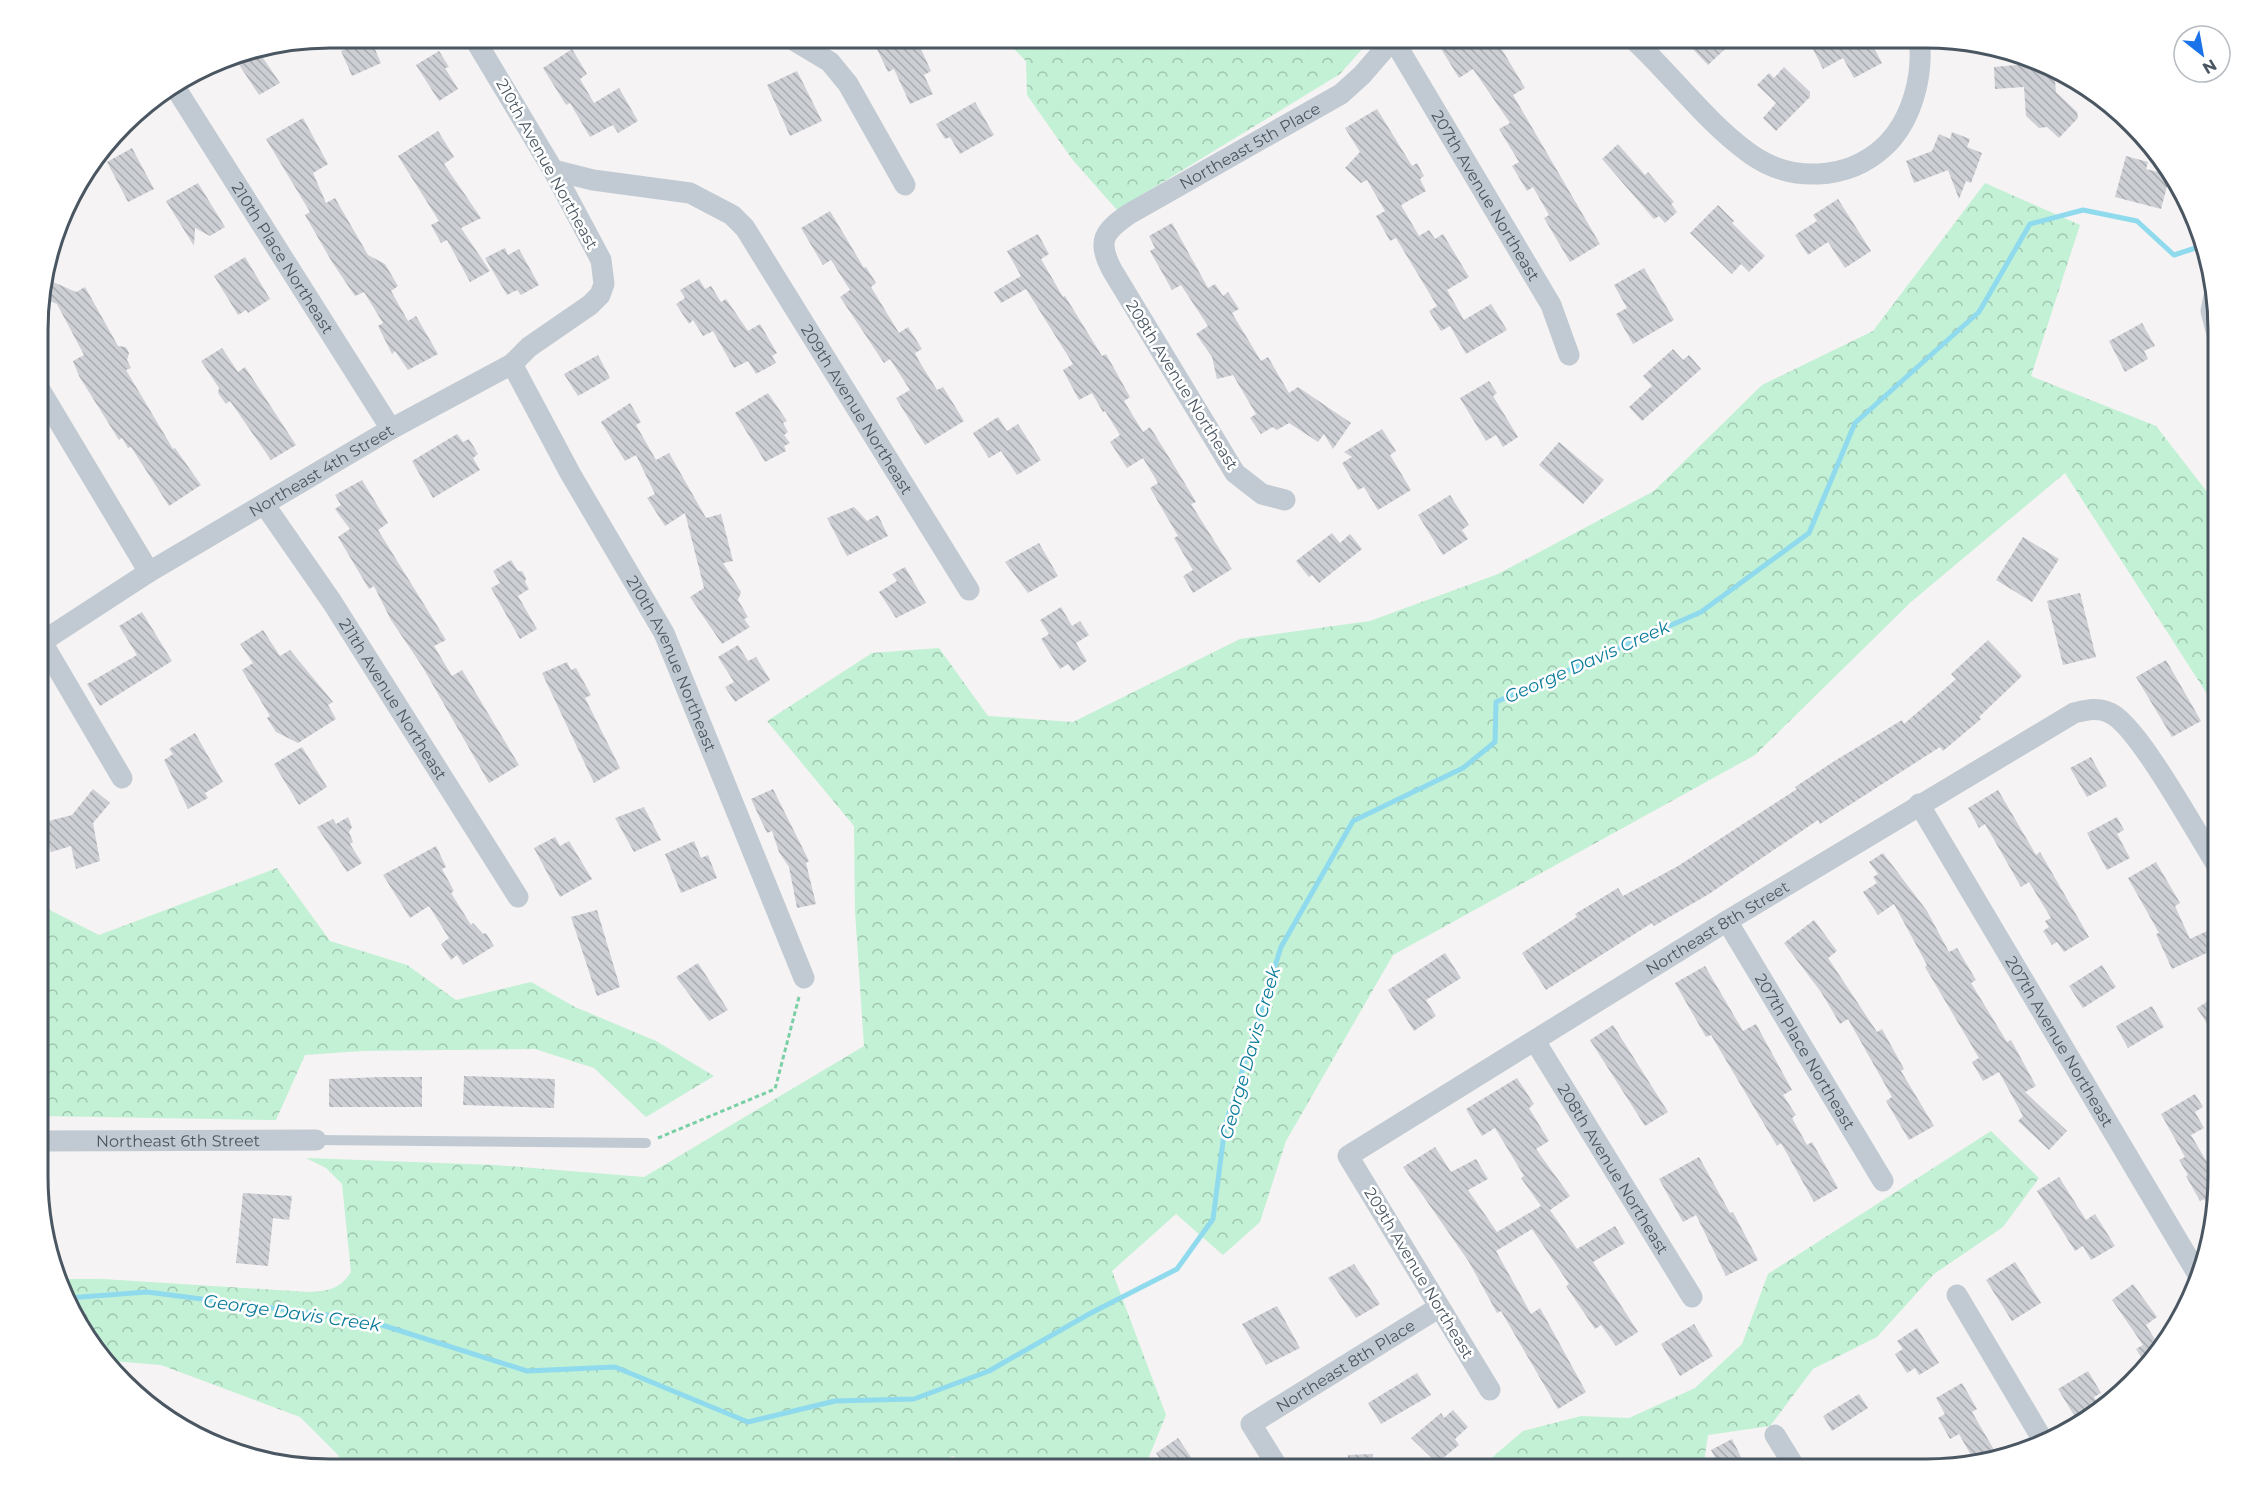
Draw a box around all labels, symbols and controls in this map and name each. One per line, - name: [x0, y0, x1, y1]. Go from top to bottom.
- north arrow: [2172, 24, 2232, 84]
- text: N: [2199, 55, 2220, 78]
- street label: 210th Avenue Northeast: [492, 75, 602, 253]
- street label: Northeast 5th Place: [1176, 98, 1324, 193]
- street label: 207th Avenue Northeast: [1428, 107, 1544, 285]
- street label: 210th Place Northeast: [228, 179, 338, 337]
- street label: 208th Avenue Northeast: [1122, 297, 1242, 474]
- street label: 209th Avenue Northeast: [797, 321, 917, 498]
- street label: Northeast 4th Street: [245, 420, 397, 520]
- street label: 210th Avenue Northeast: [623, 572, 721, 755]
- street label: 211th Avenue Northeast: [335, 615, 451, 784]
- water label: George Davis Creek: [1501, 615, 1674, 708]
- street label: Northeast 8th Street: [1642, 876, 1793, 979]
- street label: 207th Avenue Northeast: [2002, 953, 2118, 1131]
- water label: George Davis Creek: [1215, 963, 1286, 1142]
- street label: 207th Place Northeast: [1751, 970, 1860, 1133]
- street label: 208th Avenue Northeast: [1554, 1080, 1673, 1258]
- street label: Northeast 6th Street: [96, 1131, 261, 1150]
- street label: 209th Avenue Northeast: [1360, 1184, 1478, 1362]
- water label: George Davis Creek: [202, 1290, 383, 1336]
- street label: Northeast 8th Place: [1272, 1315, 1418, 1416]

